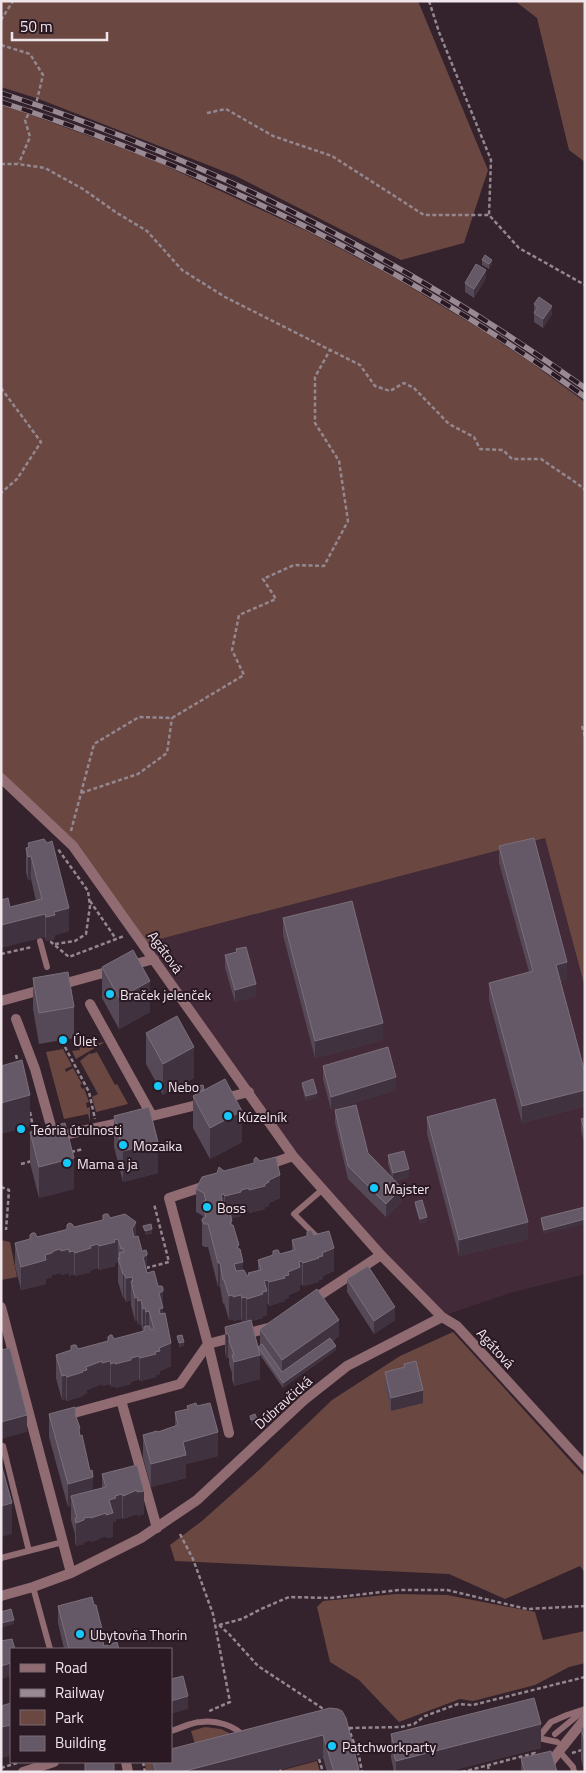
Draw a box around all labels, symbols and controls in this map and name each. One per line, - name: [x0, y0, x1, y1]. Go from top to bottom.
- scale bar: [12, 10, 108, 42]
- text: 50 m: [20, 15, 53, 38]
- street label: Agátová: [143, 926, 189, 978]
- place label: Braček jelenček: [120, 984, 211, 1005]
- marker: Braček jelenček: [104, 988, 116, 1000]
- place label: Úlet: [73, 1030, 97, 1051]
- marker: Úlet: [57, 1034, 69, 1046]
- place label: Nebo: [168, 1076, 199, 1097]
- marker: Nebo: [152, 1080, 164, 1092]
- place label: Kúzelník: [238, 1106, 288, 1127]
- marker: Kúzelník: [222, 1110, 234, 1122]
- place label: Teória útulnosti: [31, 1119, 122, 1140]
- marker: Teória útulnosti: [15, 1123, 27, 1135]
- place label: Mozaika: [133, 1135, 182, 1156]
- marker: Mozaika: [117, 1139, 129, 1151]
- place label: Mama a ja: [77, 1153, 138, 1174]
- marker: Mama a ja: [61, 1157, 73, 1169]
- place label: Majster: [384, 1178, 429, 1199]
- marker: Majster: [368, 1182, 380, 1194]
- place label: Boss: [217, 1197, 246, 1218]
- marker: Boss: [201, 1201, 213, 1213]
- street label: Agátová: [472, 1323, 520, 1373]
- street label: Dúbravčická: [250, 1370, 316, 1434]
- place label: Ubytovňa Thorin: [90, 1624, 187, 1645]
- marker: Ubytovňa Thorin: [74, 1628, 86, 1640]
- legend: [10, 1648, 172, 1763]
- text: Road: [55, 1656, 87, 1679]
- text: Railway: [55, 1681, 105, 1704]
- text: Park: [55, 1706, 84, 1729]
- text: Building: [55, 1731, 106, 1754]
- place label: Patchworkparty: [342, 1736, 436, 1757]
- marker: Patchworkparty: [326, 1740, 338, 1752]

